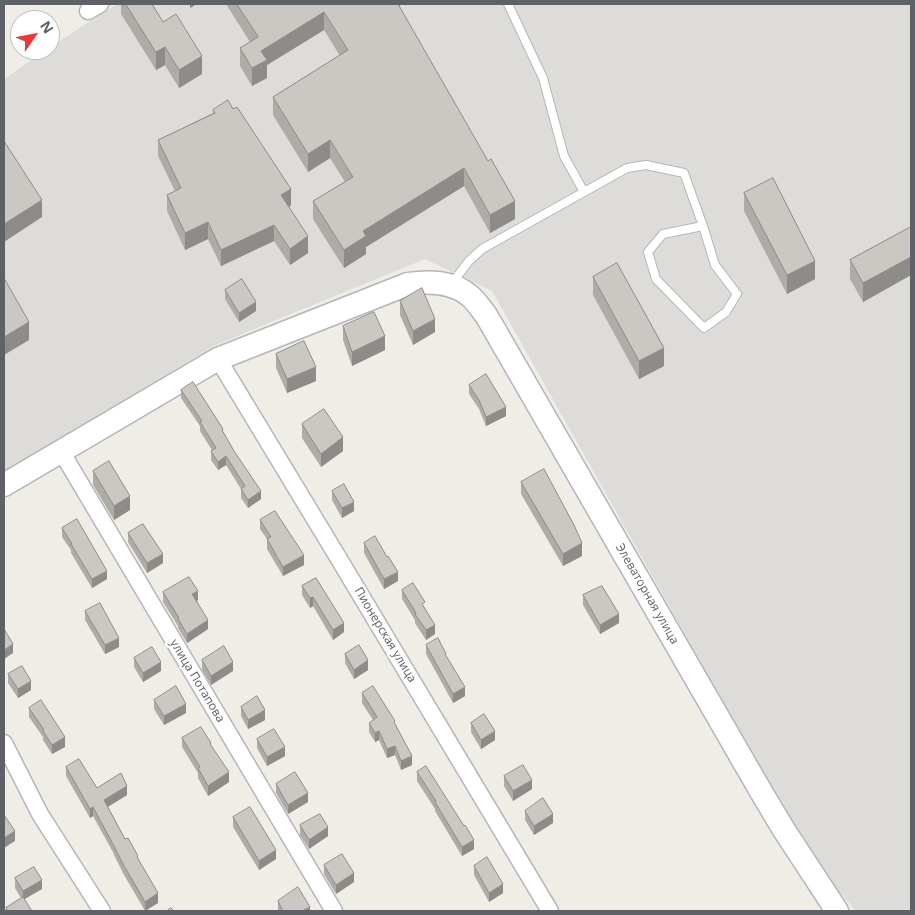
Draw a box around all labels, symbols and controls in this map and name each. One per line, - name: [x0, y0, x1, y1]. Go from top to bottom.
- north arrow: [10, 10, 60, 60]
- text: N: [36, 17, 58, 37]
- street label: Элеваторная улица: [612, 541, 682, 647]
- street label: Пионерская улица: [351, 585, 419, 685]
- street label: улица Потапова: [167, 637, 227, 725]

